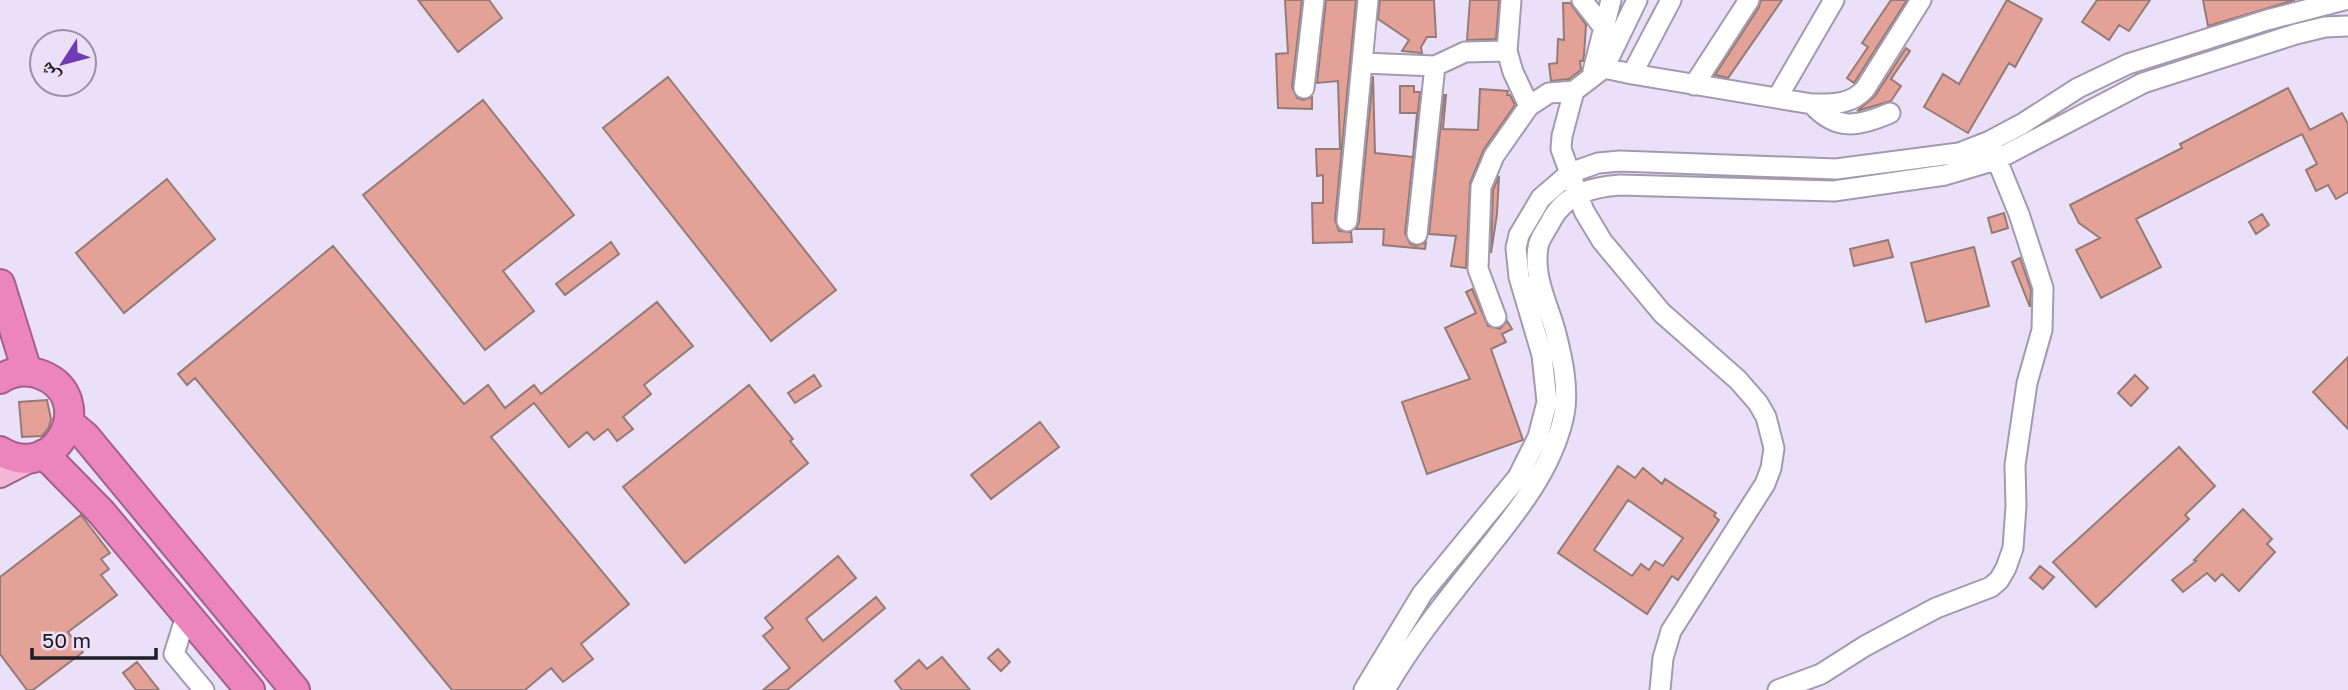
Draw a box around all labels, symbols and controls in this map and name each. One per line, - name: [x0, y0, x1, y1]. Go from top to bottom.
- north arrow: [28, 28, 98, 98]
- text: ش: [34, 58, 65, 88]
- scale bar: [32, 616, 156, 660]
- text: 50 m: [42, 627, 91, 653]

